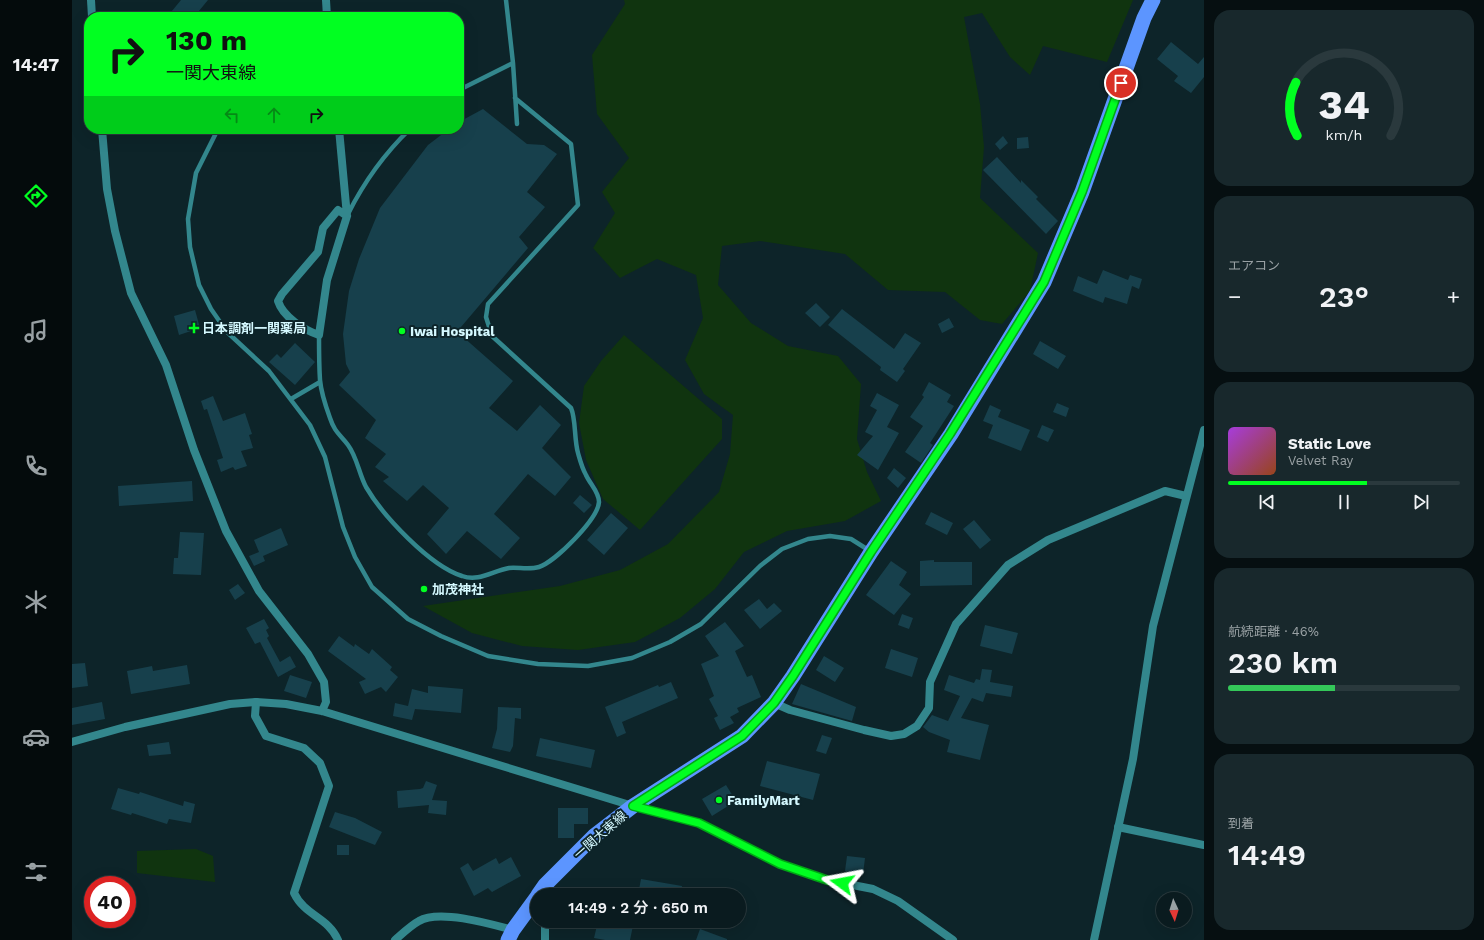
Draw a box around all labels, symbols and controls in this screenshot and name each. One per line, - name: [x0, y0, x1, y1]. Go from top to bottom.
- text: 130 m: [166, 24, 247, 57]
- icon: right: [100, 28, 152, 80]
- text: 14:47: [13, 54, 59, 75]
- text: 一関大東線: [166, 62, 256, 83]
- pin: [1104, 66, 1138, 100]
- icon: arrive: [1110, 72, 1132, 94]
- text: 34: [1318, 80, 1370, 129]
- icon: left: [221, 104, 243, 126]
- icon: ahead: [263, 104, 285, 126]
- icon: right: [305, 104, 327, 126]
- text: km/h: [1326, 127, 1362, 143]
- icon: directions: [22, 182, 50, 210]
- text: エアコン: [1228, 258, 1280, 273]
- text: 23°: [1319, 279, 1369, 314]
- text: −: [1228, 284, 1241, 309]
- text: +: [1447, 284, 1460, 309]
- icon: music: [22, 317, 50, 345]
- place label: 日本調剤一関薬局: [202, 321, 306, 336]
- marker: 日本調剤一関薬局: [189, 323, 199, 333]
- place label: Iwai Hospital: [410, 324, 495, 339]
- marker: Iwai Hospital: [397, 326, 407, 336]
- text: Static Love: [1288, 435, 1371, 453]
- icon: phone: [22, 452, 50, 480]
- text: Velvet Ray: [1288, 453, 1353, 468]
- icon: previous: [1256, 491, 1278, 513]
- icon: pause: [1333, 491, 1355, 513]
- icon: next: [1410, 491, 1432, 513]
- place label: 加茂神社: [432, 582, 484, 597]
- marker: 加茂神社: [419, 584, 429, 594]
- icon: climate: [22, 588, 50, 616]
- text: 航続距離 · 46%: [1228, 624, 1319, 639]
- text: 230 km: [1228, 645, 1338, 680]
- icon: car: [22, 723, 50, 751]
- place label: FamilyMart: [727, 793, 800, 808]
- marker: FamilyMart: [714, 795, 724, 805]
- street label: 一関大東線: [571, 808, 629, 862]
- text: 到着: [1228, 816, 1254, 831]
- text: 14:49: [1228, 837, 1306, 872]
- icon: filters: [22, 858, 50, 886]
- position arrow: [821, 862, 863, 904]
- speed limit sign: 40: [84, 876, 136, 928]
- north arrow: [1156, 892, 1192, 928]
- map controls: [1156, 892, 1192, 928]
- text: 14:49 · 2 分 · 650 m: [568, 899, 708, 917]

